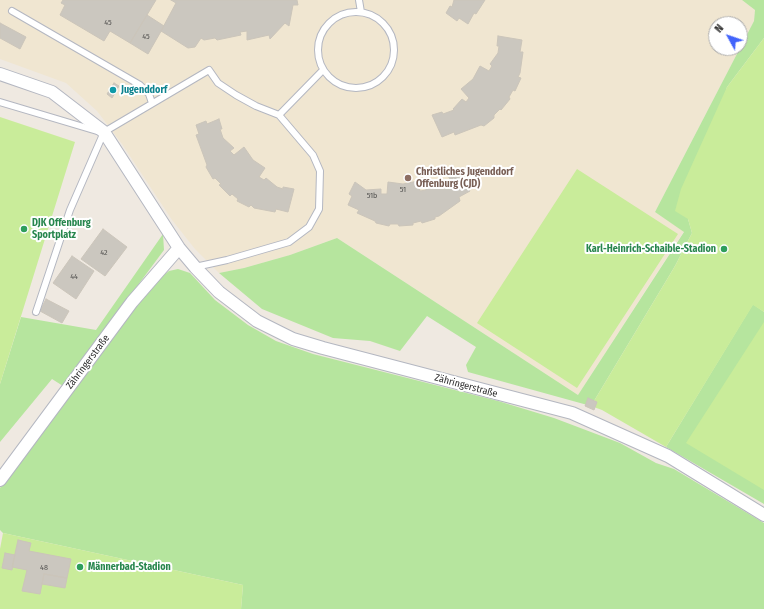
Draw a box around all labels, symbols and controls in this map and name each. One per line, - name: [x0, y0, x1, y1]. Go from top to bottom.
- north arrow: [708, 16, 748, 56]
- house number: 45: [104, 18, 112, 28]
- text: N: [712, 22, 726, 35]
- house number: 45: [142, 32, 150, 42]
- place label: Jugenddorf: [121, 84, 167, 96]
- marker: Jugenddorf: [108, 85, 118, 95]
- place label: Christliches Jugenddorf Offenburg (CJD): [416, 166, 513, 190]
- marker: Christliches Jugenddorf Offenburg (CJD): [403, 173, 413, 183]
- house number: 51: [400, 185, 406, 195]
- house number: 51b: [367, 191, 377, 201]
- place label: DJK Offenburg Sportplatz: [32, 217, 91, 240]
- marker: DJK Offenburg Sportplatz: [19, 224, 29, 234]
- place label: Karl-Heinrich-Schaible-Stadion: [586, 243, 716, 255]
- marker: Karl-Heinrich-Schaible-Stadion: [719, 244, 729, 254]
- house number: 42: [100, 248, 108, 258]
- house number: 44: [70, 272, 78, 282]
- street label: Zähringerstraße: [64, 333, 112, 391]
- street label: Zähringerstraße: [433, 372, 499, 400]
- place label: Männerbad-Stadion: [88, 561, 171, 573]
- marker: Männerbad-Stadion: [75, 562, 85, 572]
- house number: 48: [40, 563, 48, 573]

